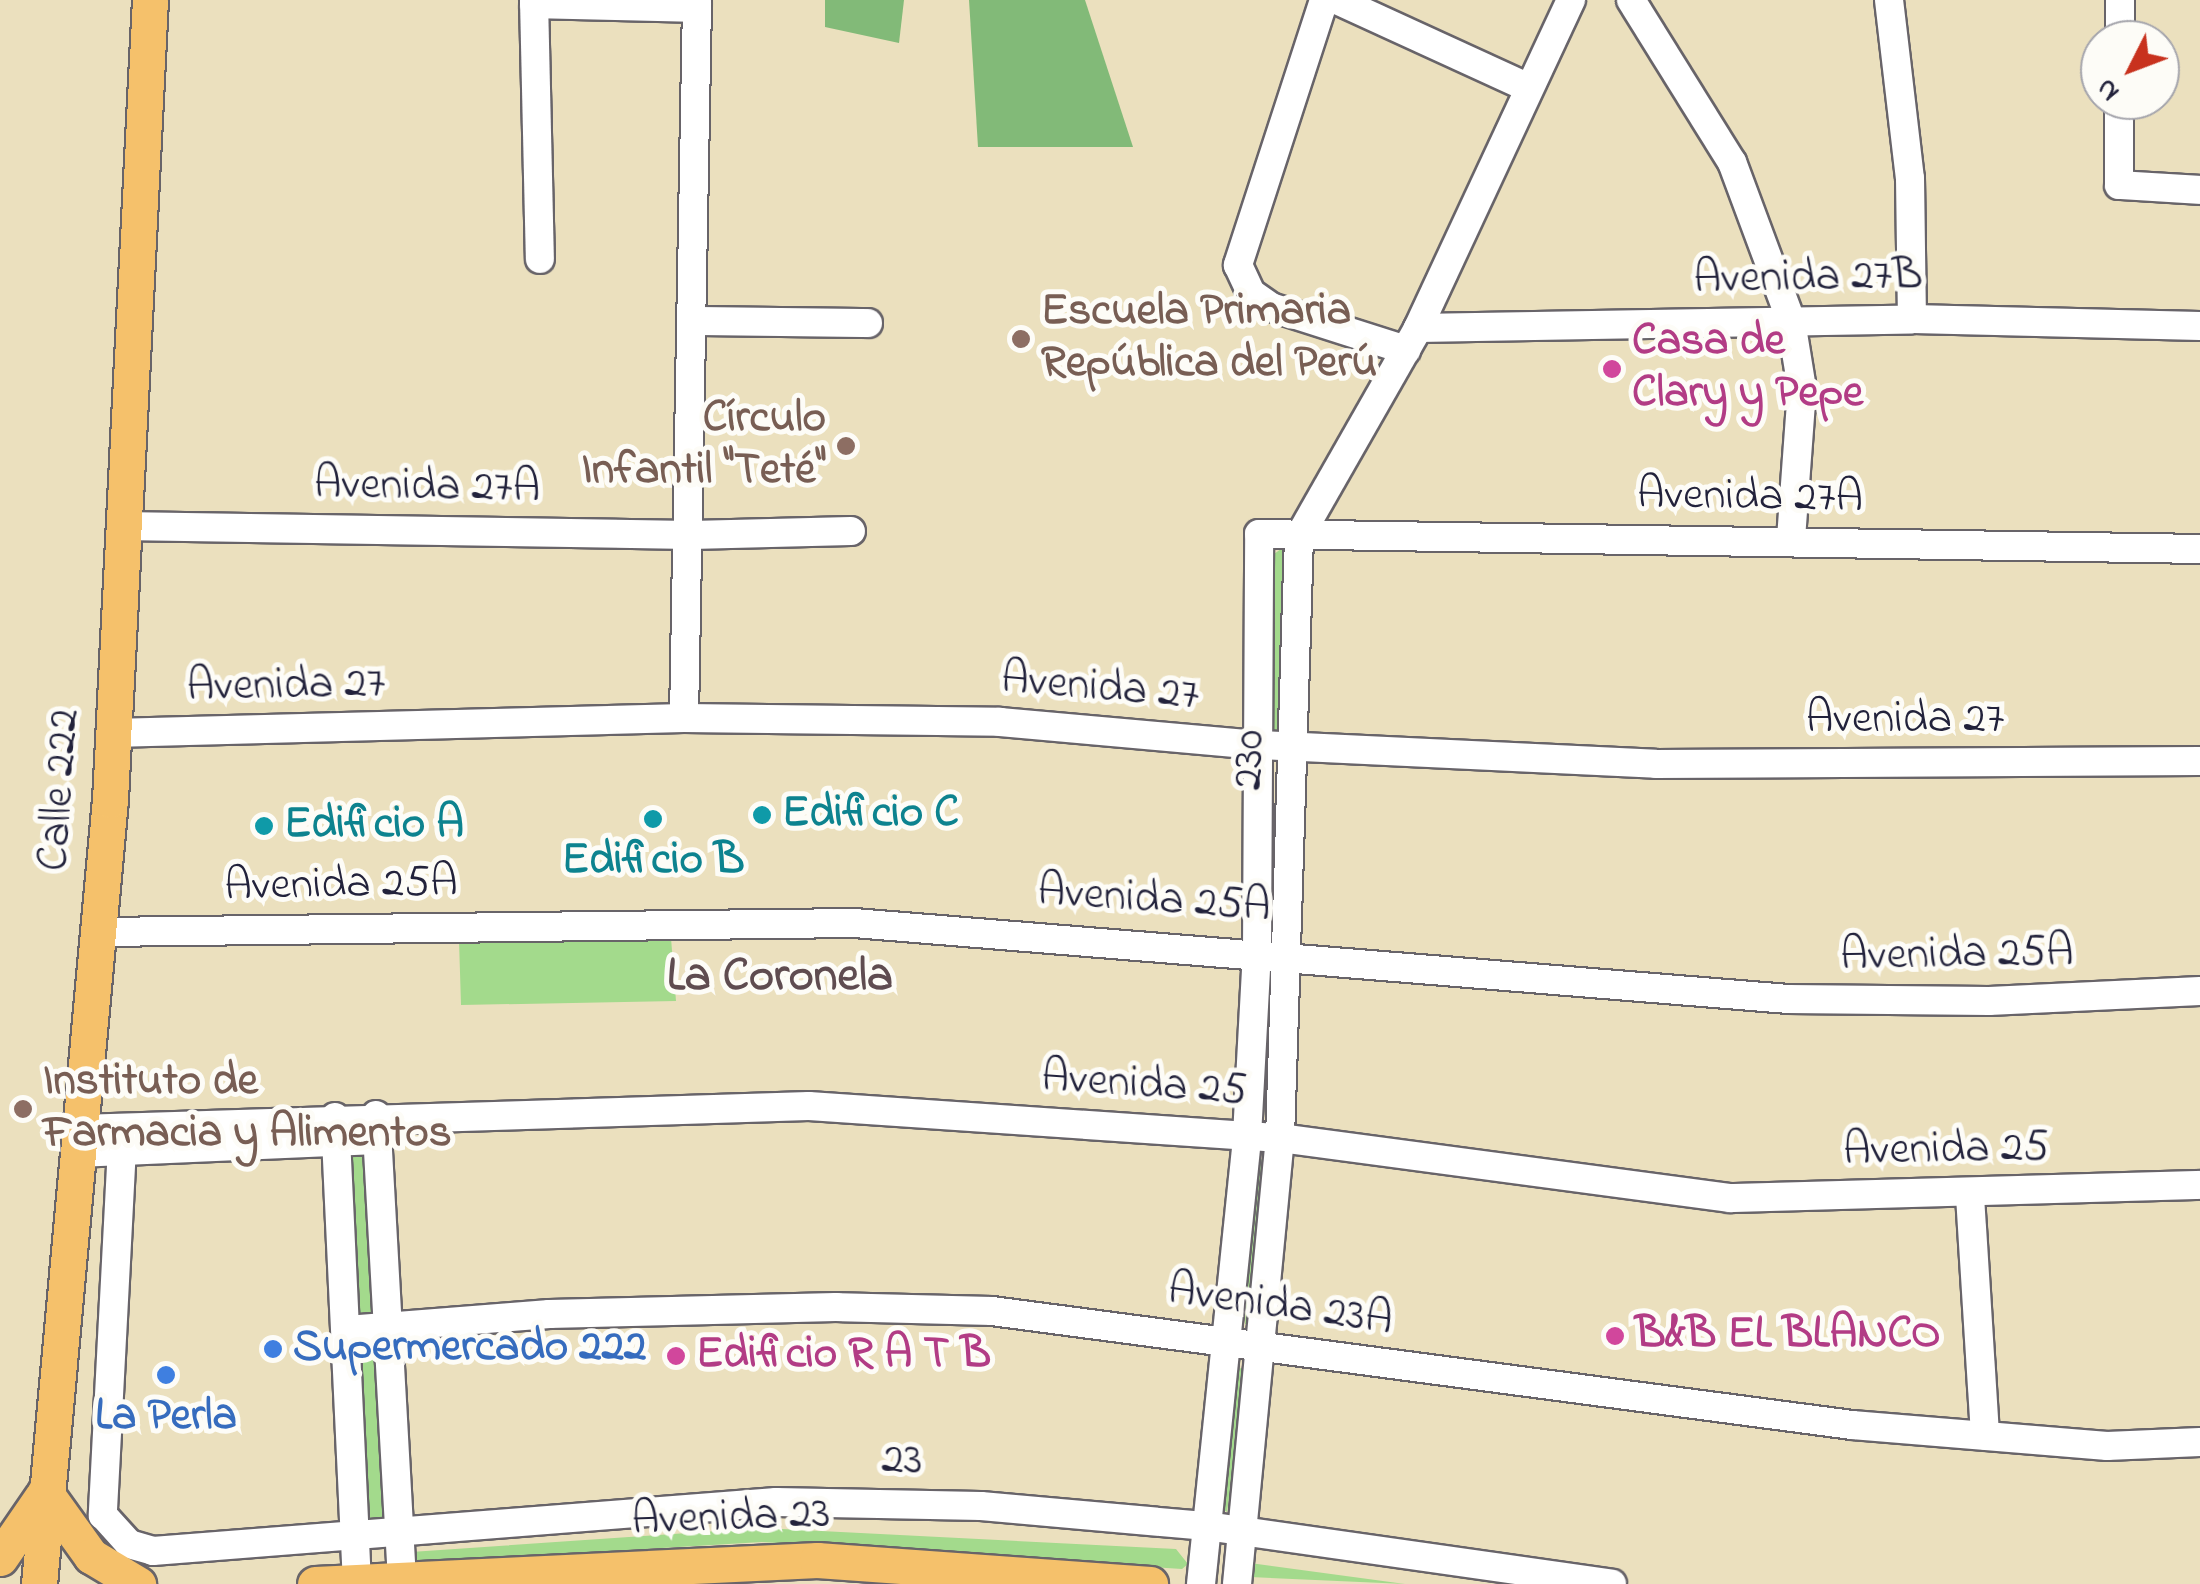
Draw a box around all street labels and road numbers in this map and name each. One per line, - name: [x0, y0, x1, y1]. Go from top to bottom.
- street label: Avenida 27B: [1693, 250, 1923, 308]
- street label: Avenida 27A: [313, 459, 541, 517]
- street label: Avenida 27A: [1636, 469, 1864, 527]
- street label: Avenida 27: [999, 653, 1201, 725]
- street label: Avenida 27: [186, 658, 386, 716]
- street label: Avenida 27: [1806, 694, 2004, 748]
- street label: Calle 222: [28, 707, 94, 873]
- street label: 230: [1223, 729, 1279, 791]
- street label: Avenida 25A: [224, 857, 458, 915]
- street label: Avenida 25A: [1036, 866, 1272, 936]
- street label: Avenida 25A: [1840, 927, 2074, 985]
- street label: Avenida 25: [1039, 1052, 1249, 1120]
- street label: Avenida 25: [1843, 1122, 2049, 1180]
- street label: Avenida 23A: [1164, 1265, 1396, 1349]
- street label: 23: [881, 1435, 923, 1489]
- street label: Avenida 23: [631, 1489, 831, 1549]

